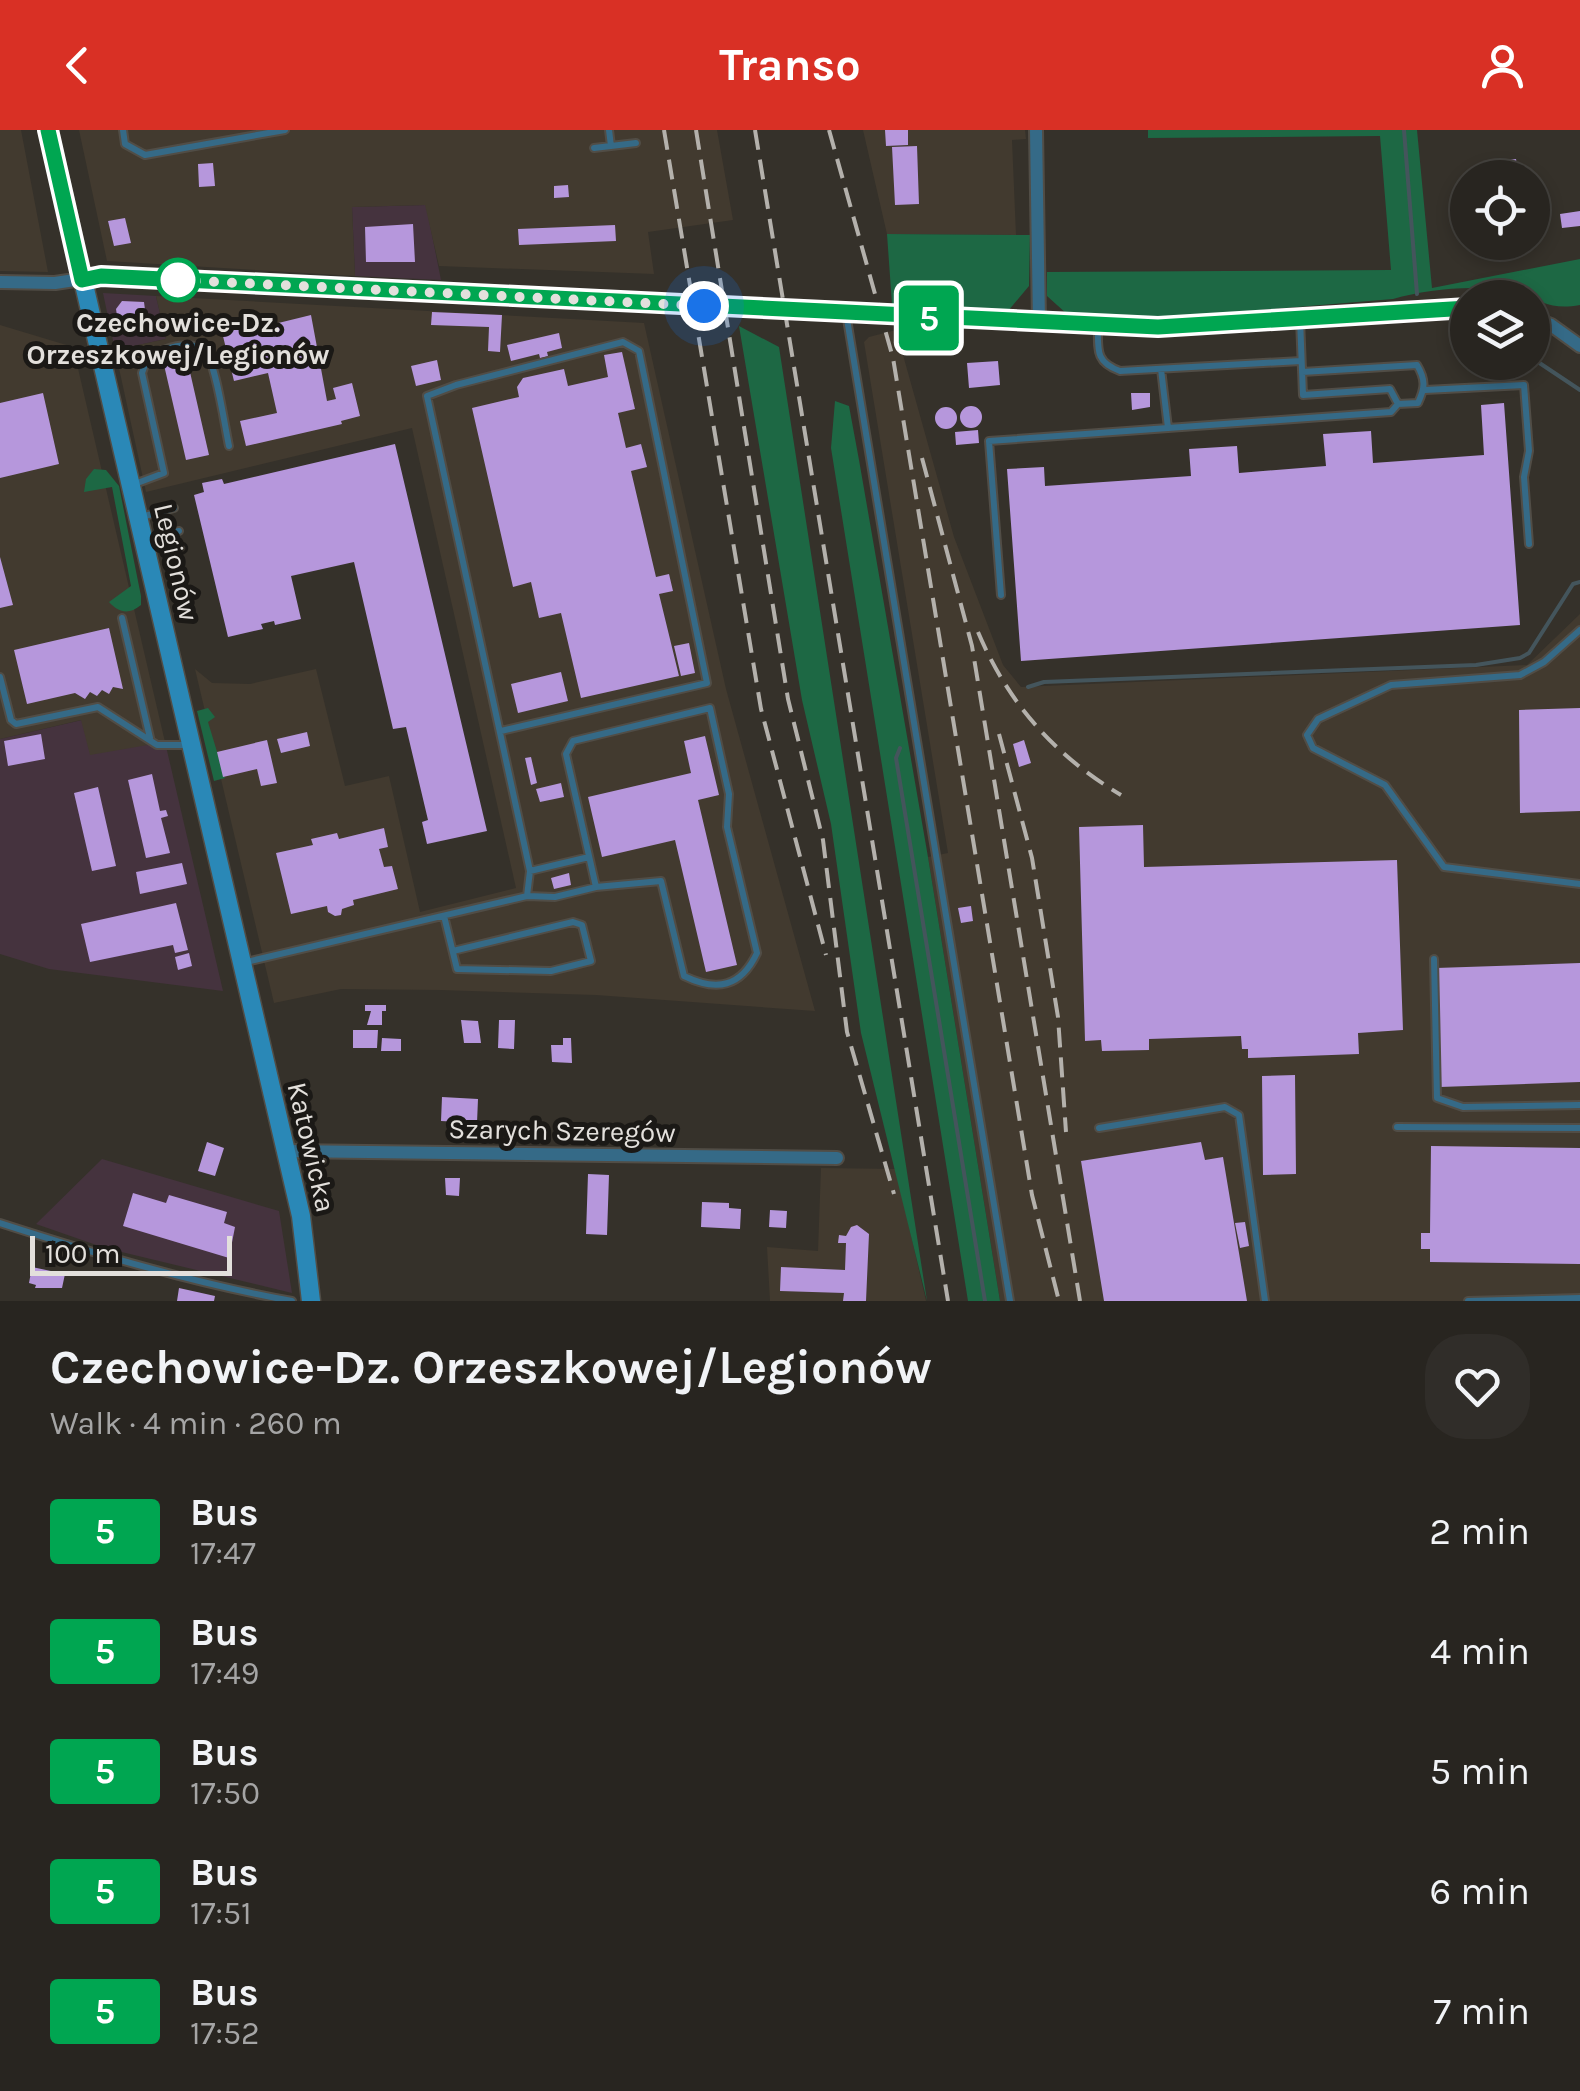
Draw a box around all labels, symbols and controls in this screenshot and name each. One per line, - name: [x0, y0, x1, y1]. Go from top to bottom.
- icon: back: [50, 38, 105, 93]
- icon: person: [1475, 38, 1530, 93]
- text: Transo: [719, 39, 861, 91]
- map controls: [1450, 160, 1550, 380]
- button: locate: [1450, 160, 1550, 260]
- marker: Czechowice-Dz. Orzeszkowej/Legionów: [157, 259, 199, 301]
- button: layers: [1450, 280, 1550, 380]
- your location: [679, 281, 729, 331]
- line badge: 5: [896, 286, 962, 350]
- text: 5: [919, 298, 939, 339]
- place label: Czechowice-Dz. Orzeszkowej/Legionów: [26, 306, 330, 371]
- street label: Legionów: [147, 500, 206, 624]
- street label: Katowicka: [281, 1079, 342, 1215]
- street label: Szarych Szeregów: [448, 1112, 676, 1149]
- scale bar: [30, 1231, 232, 1276]
- text: 100 m: [45, 1237, 120, 1270]
- button: heart: [1425, 1334, 1530, 1439]
- text: Czechowice-Dz. Orzeszkowej/Legionów: [50, 1339, 932, 1395]
- text: Walk · 4 min · 260 m: [50, 1405, 342, 1442]
- text: Bus: [190, 1490, 259, 1535]
- text: 2 min: [1429, 1509, 1530, 1554]
- text: 5: [95, 1511, 115, 1552]
- text: 17:47: [190, 1535, 256, 1572]
- text: Bus: [190, 1610, 259, 1655]
- text: 4 min: [1430, 1629, 1530, 1674]
- text: 5: [95, 1631, 115, 1672]
- text: 17:49: [190, 1655, 259, 1692]
- text: Bus: [190, 1730, 259, 1775]
- text: 5 min: [1430, 1749, 1530, 1794]
- text: 5: [95, 1751, 115, 1792]
- text: 17:50: [190, 1775, 260, 1812]
- text: Bus: [190, 1850, 259, 1895]
- text: 6 min: [1429, 1869, 1530, 1914]
- text: 5: [95, 1871, 115, 1912]
- text: 17:51: [190, 1895, 252, 1932]
- text: Bus: [190, 1970, 259, 2015]
- text: 7 min: [1433, 1989, 1530, 2034]
- text: 5: [95, 1991, 115, 2032]
- text: 17:52: [190, 2015, 260, 2052]

